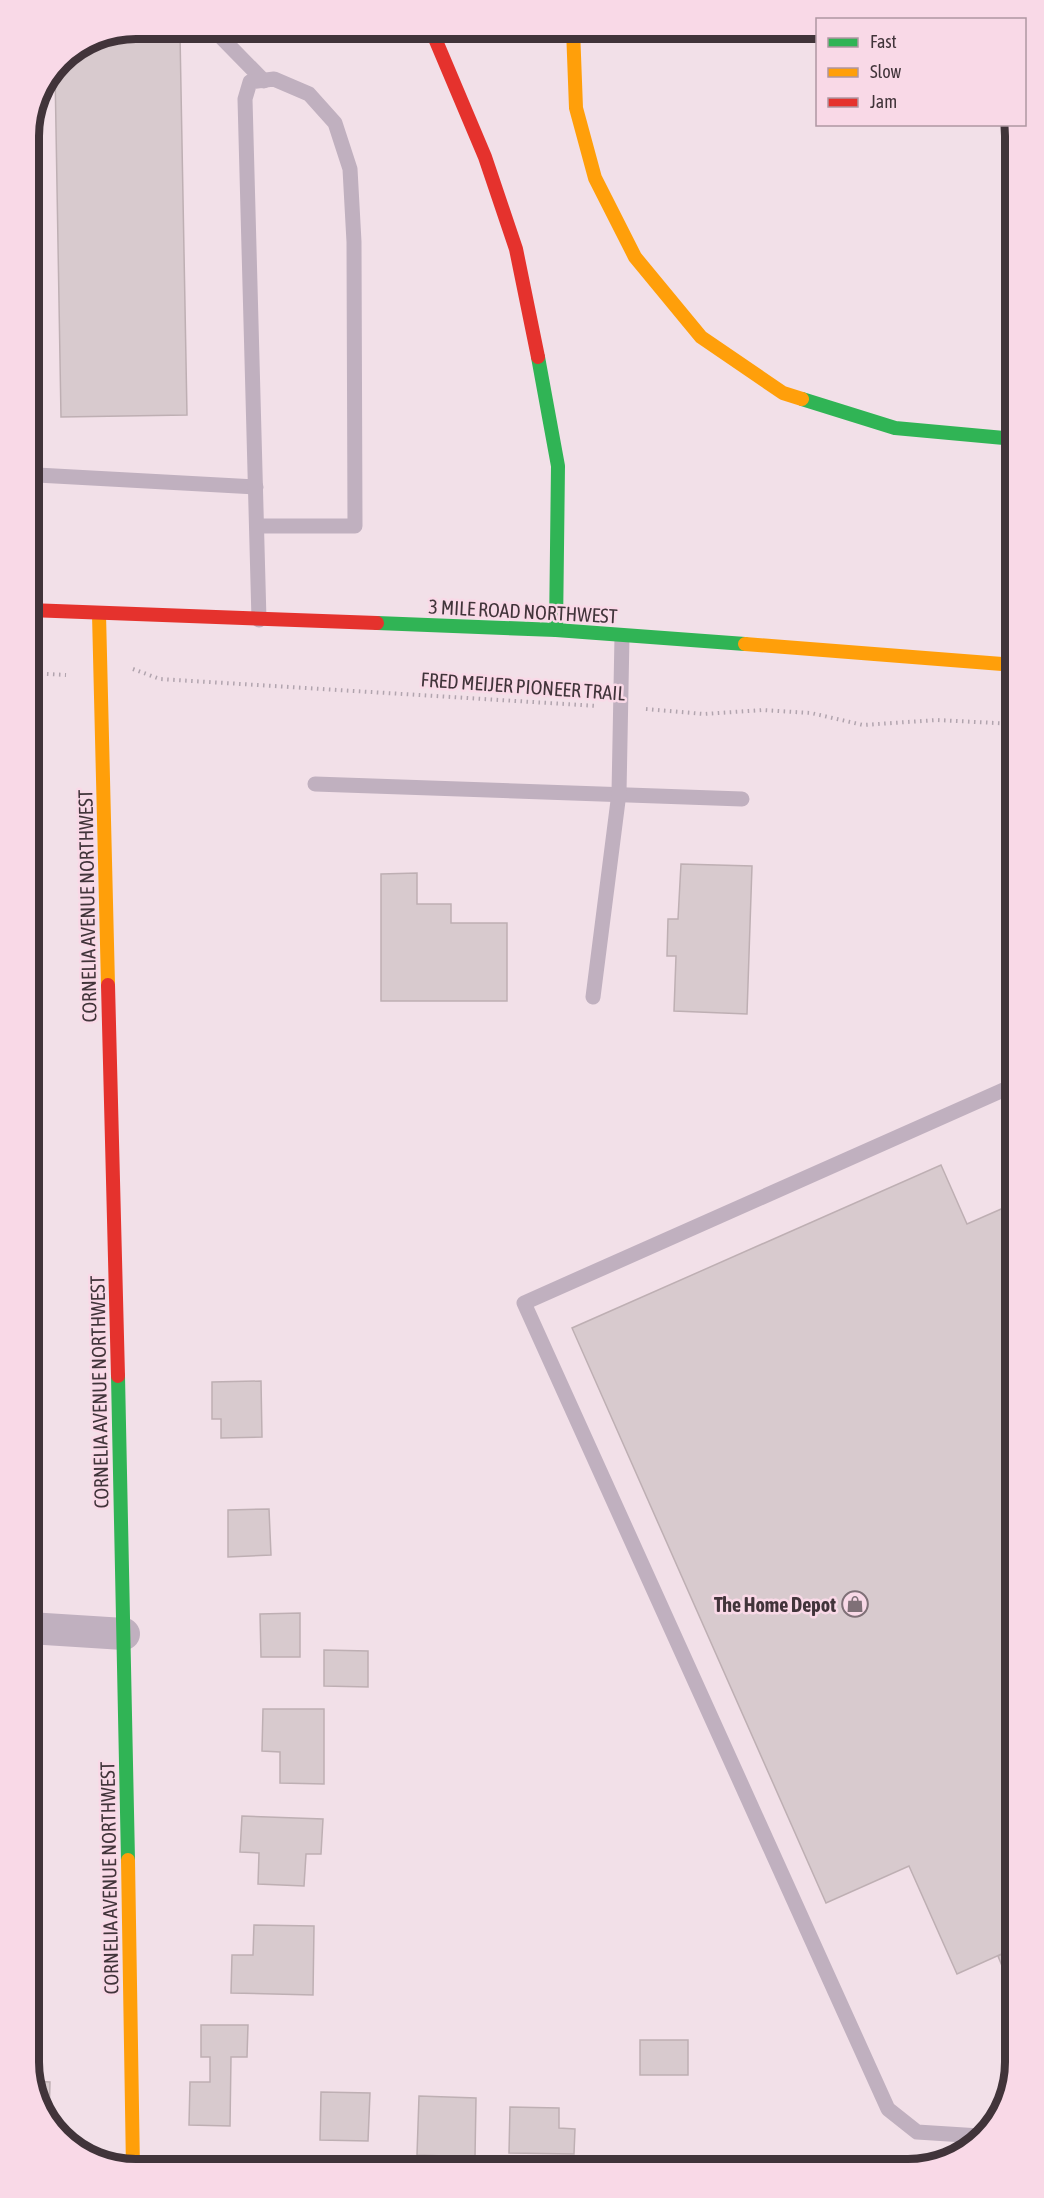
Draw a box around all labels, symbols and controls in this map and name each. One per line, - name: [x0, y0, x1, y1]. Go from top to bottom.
- legend: [816, 18, 1026, 126]
- text: Fast: [870, 31, 897, 52]
- text: Slow: [870, 61, 901, 82]
- text: Jam: [870, 91, 897, 112]
- street label: 3 MILE ROAD NORTHWEST: [428, 595, 618, 627]
- street label: FRED MEIJER PIONEER TRAIL: [420, 667, 626, 705]
- street label: CORNELIA AVENUE NORTHWEST: [73, 789, 101, 1023]
- street label: CORNELIA AVENUE NORTHWEST: [85, 1275, 113, 1509]
- shop icon: The Home Depot: [840, 1589, 870, 1619]
- place label: The Home Depot: [714, 1593, 836, 1616]
- street label: CORNELIA AVENUE NORTHWEST: [95, 1761, 123, 1995]

